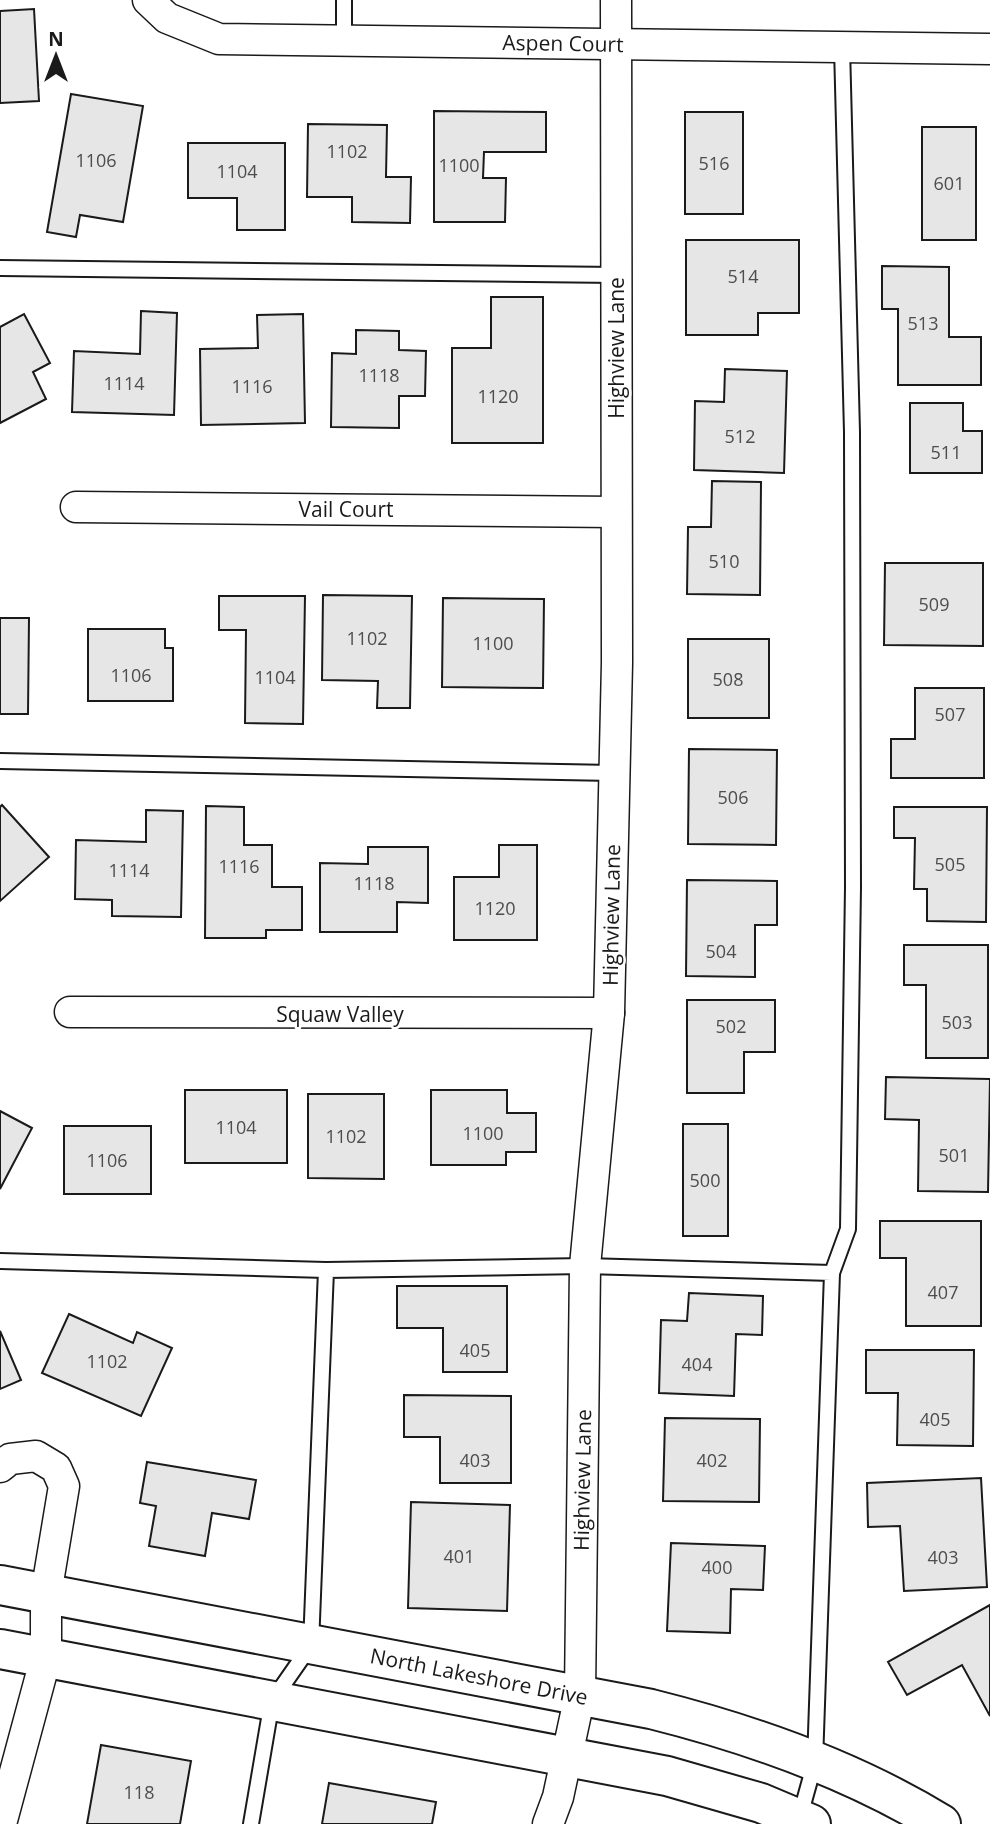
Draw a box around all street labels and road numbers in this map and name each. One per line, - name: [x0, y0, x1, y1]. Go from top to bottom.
- street label: Aspen Court: [502, 28, 624, 58]
- street label: Highview Lane: [602, 277, 630, 419]
- street label: Vail Court: [298, 495, 394, 523]
- street label: Highview Lane: [596, 844, 626, 986]
- street label: Squaw Valley: [276, 1000, 404, 1028]
- street label: Highview Lane: [567, 1409, 597, 1551]
- street label: North Lakeshore Drive: [368, 1641, 590, 1711]

